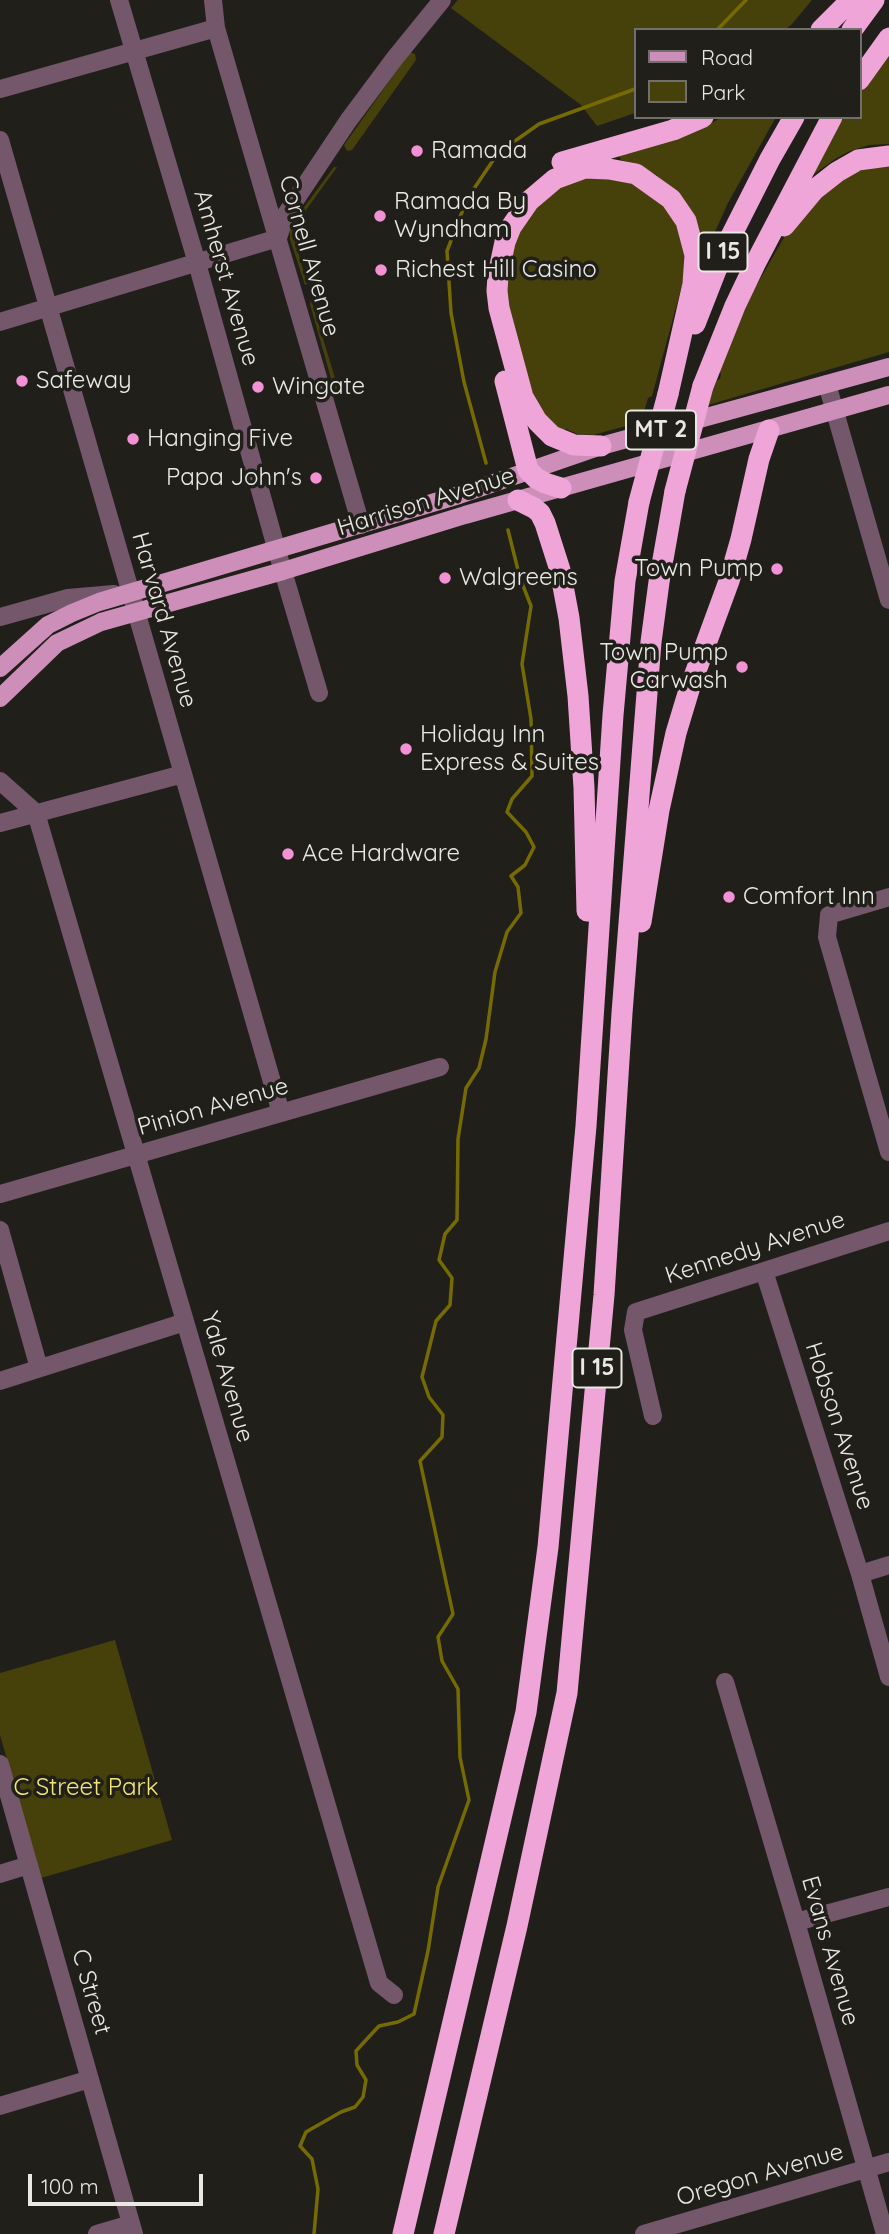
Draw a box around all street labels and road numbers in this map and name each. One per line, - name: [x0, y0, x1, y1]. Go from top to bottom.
- street label: Cornell Avenue: [272, 172, 346, 340]
- street label: Amherst Avenue: [187, 187, 265, 369]
- road number: I 15: [698, 232, 748, 272]
- road number: MT 2: [626, 410, 696, 450]
- street label: Harrison Avenue: [334, 461, 518, 543]
- street label: Harvard Avenue: [125, 529, 203, 711]
- street label: Pinion Avenue: [134, 1072, 292, 1142]
- street label: Kennedy Avenue: [661, 1205, 849, 1291]
- street label: Yale Avenue: [195, 1308, 259, 1446]
- street label: Hobson Avenue: [798, 1339, 880, 1513]
- road number: I 15: [572, 1348, 622, 1387]
- street label: Evans Avenue: [795, 1873, 865, 2029]
- street label: C Street: [65, 1946, 117, 2038]
- street label: Oregon Avenue: [673, 2137, 847, 2213]

